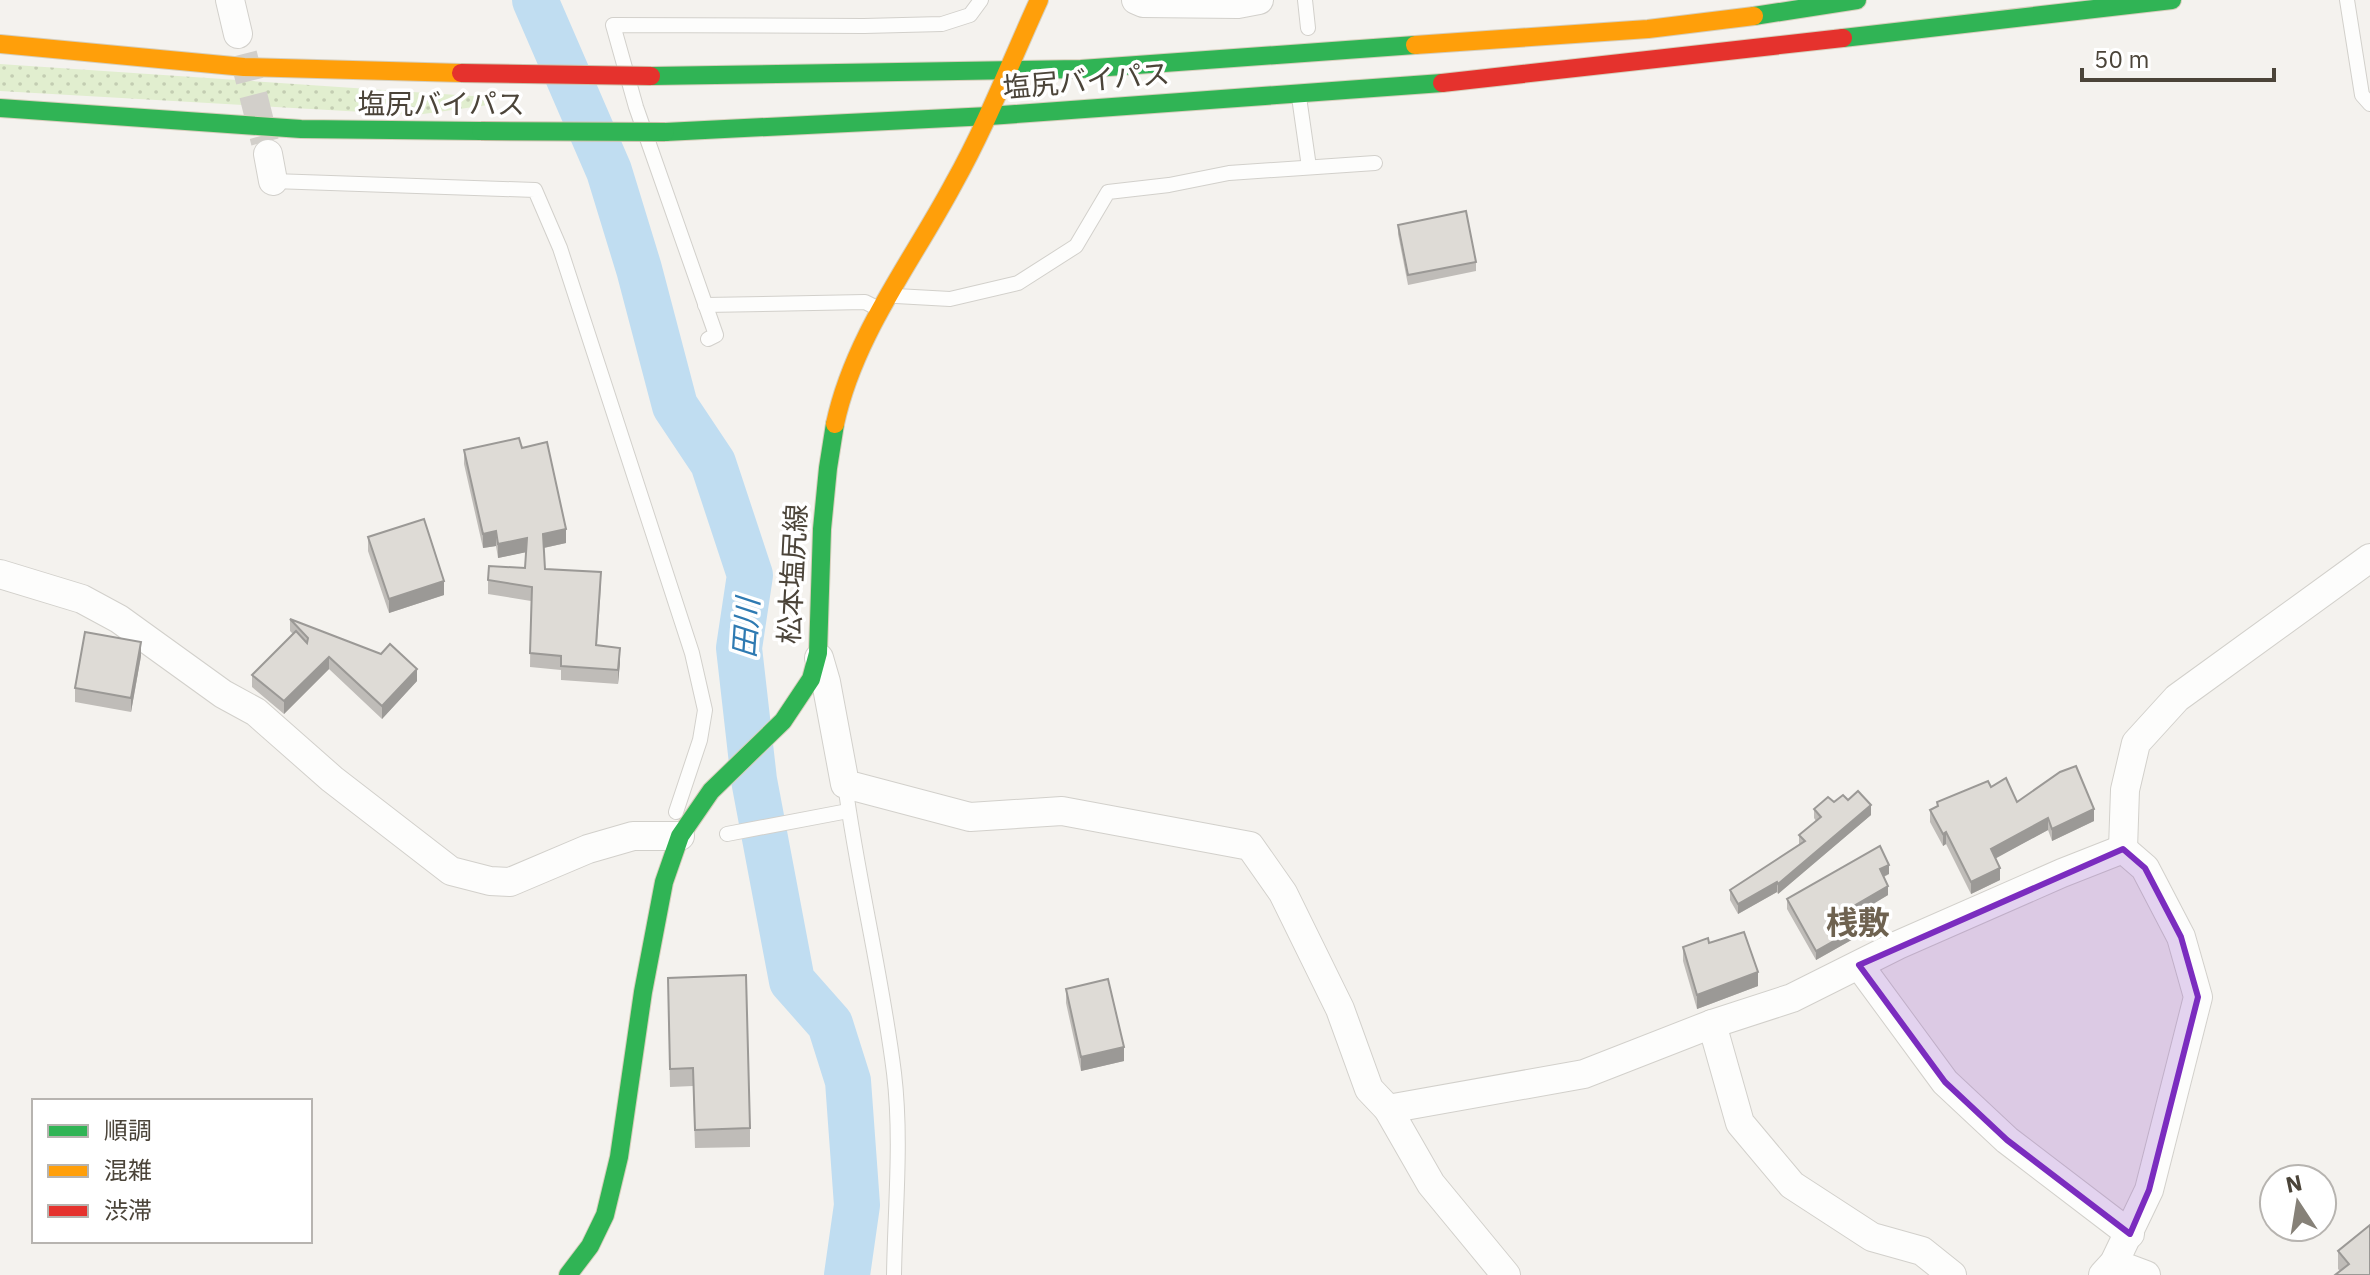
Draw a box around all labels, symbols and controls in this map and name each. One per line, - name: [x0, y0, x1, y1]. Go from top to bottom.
- scale bar: [2082, 32, 2274, 82]
- text: 50 m: [2094, 43, 2149, 75]
- street label: 塩尻バイパス: [1001, 54, 1171, 106]
- street label: 塩尻バイパス: [357, 85, 525, 122]
- street label: 松本塩尻線: [770, 503, 814, 645]
- water label: 田川: [723, 594, 767, 659]
- district label: 桟敷: [1826, 901, 1890, 943]
- legend: [32, 1099, 312, 1243]
- text: 順調: [104, 1114, 152, 1146]
- text: 混雑: [104, 1154, 152, 1186]
- north arrow: [2258, 1163, 2338, 1243]
- text: N: [2283, 1167, 2305, 1199]
- text: 渋滞: [104, 1194, 152, 1226]

